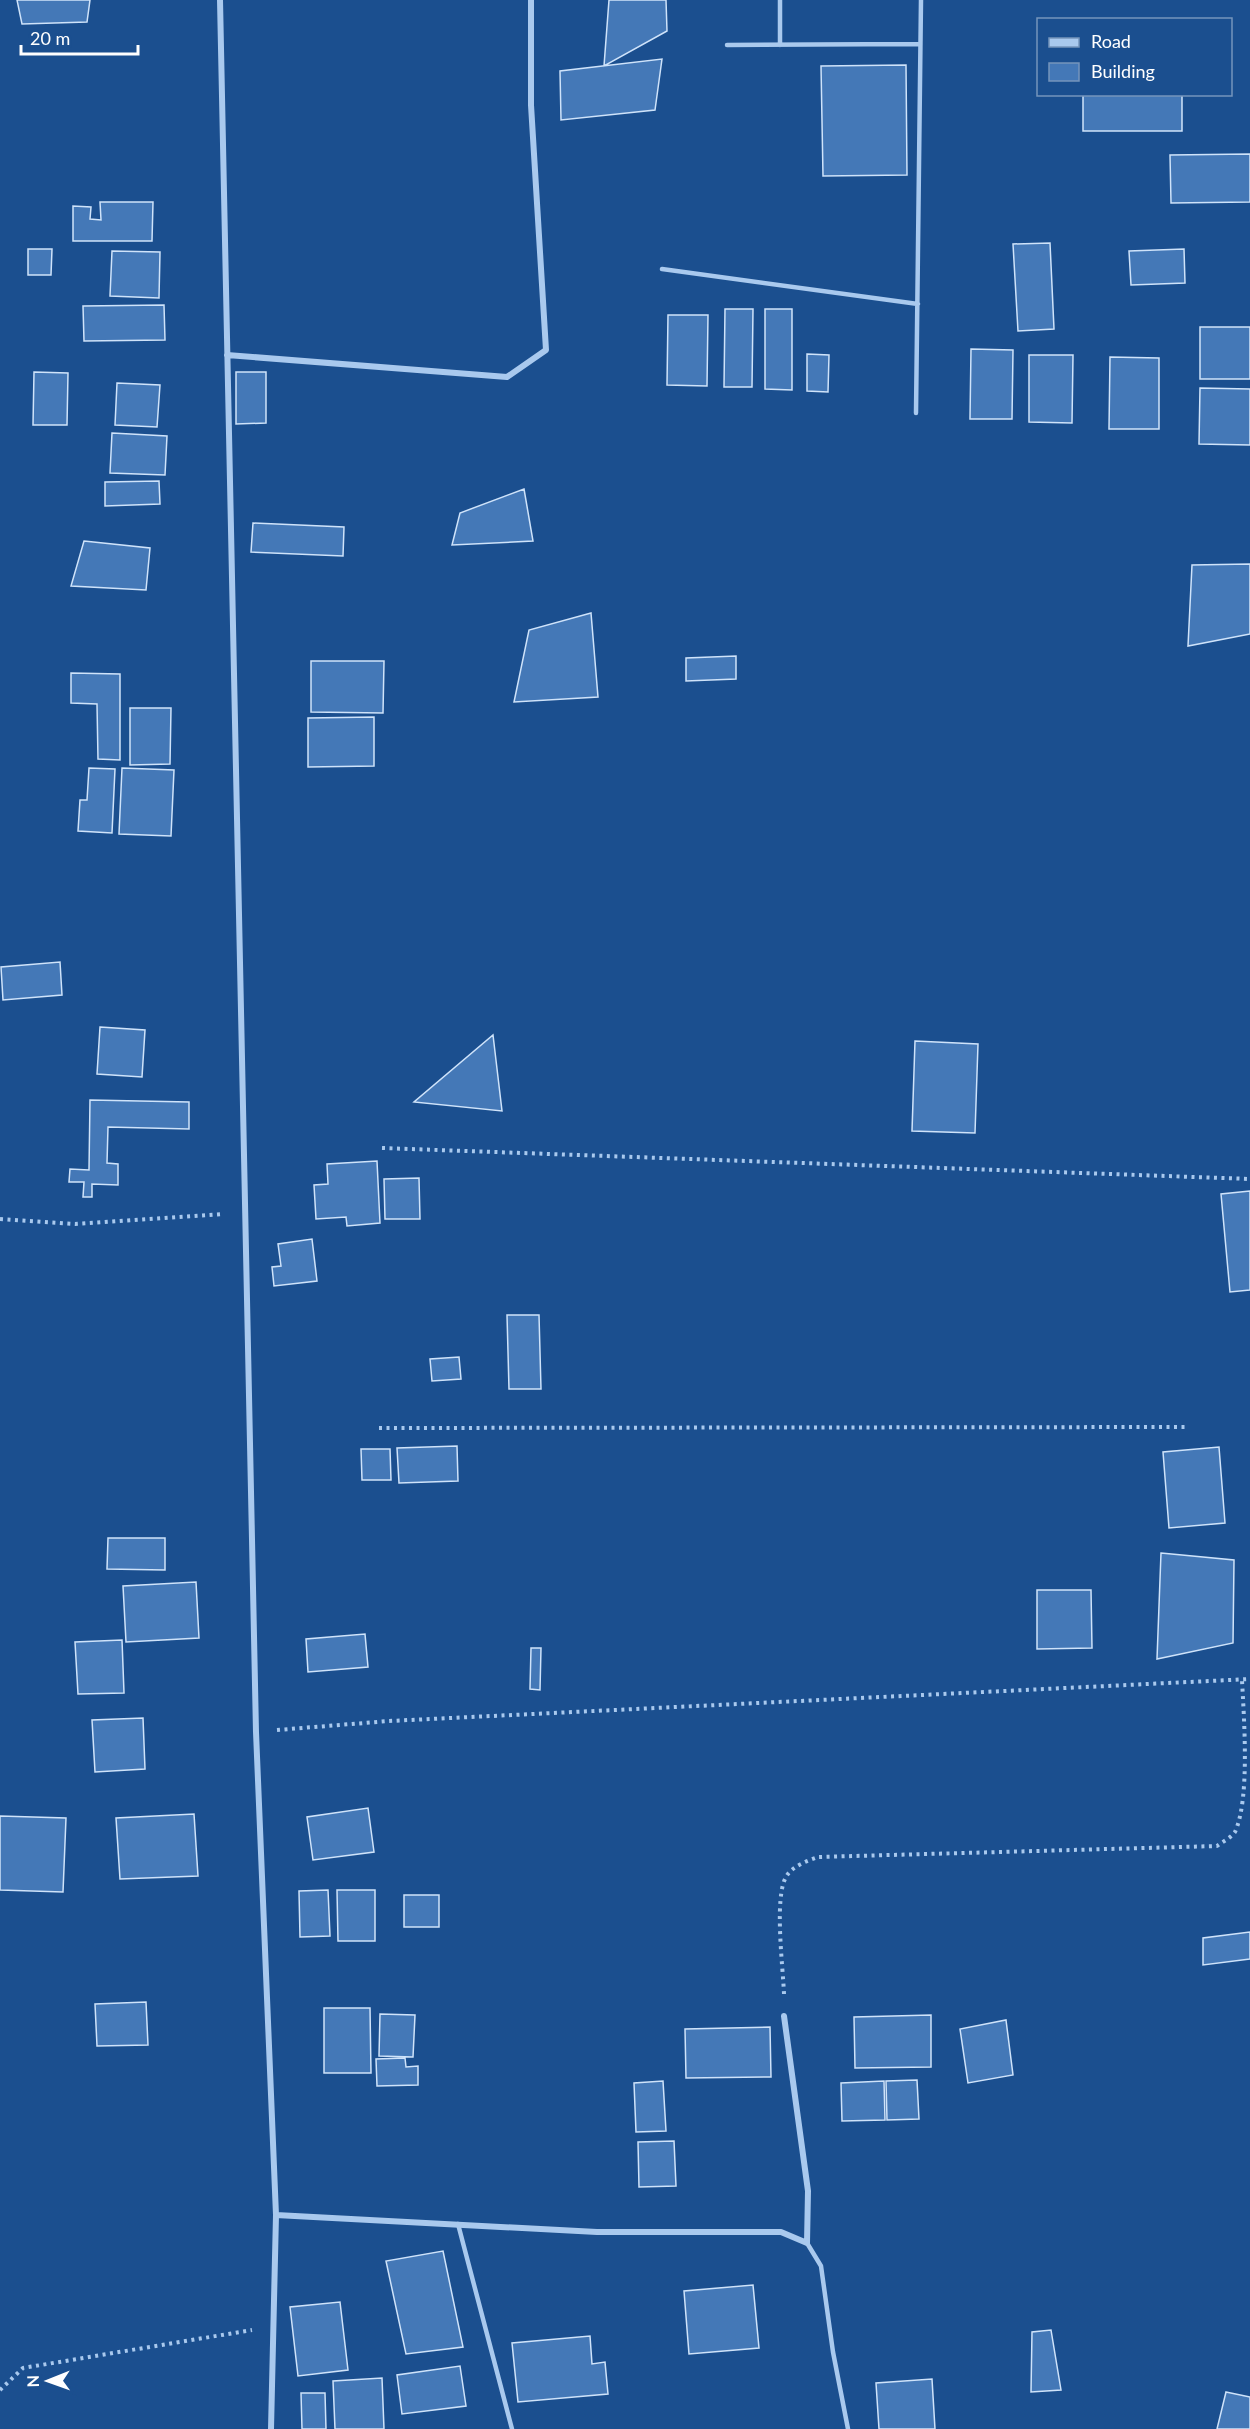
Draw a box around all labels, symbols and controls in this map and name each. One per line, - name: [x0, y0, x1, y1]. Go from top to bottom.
- scale bar: [21, 18, 138, 56]
- legend: [1037, 18, 1232, 96]
- text: 20 m: [30, 27, 70, 49]
- text: Road: [1091, 30, 1131, 52]
- text: Building: [1091, 60, 1155, 82]
- north arrow: [18, 2351, 78, 2411]
- text: N: [23, 2375, 42, 2388]

